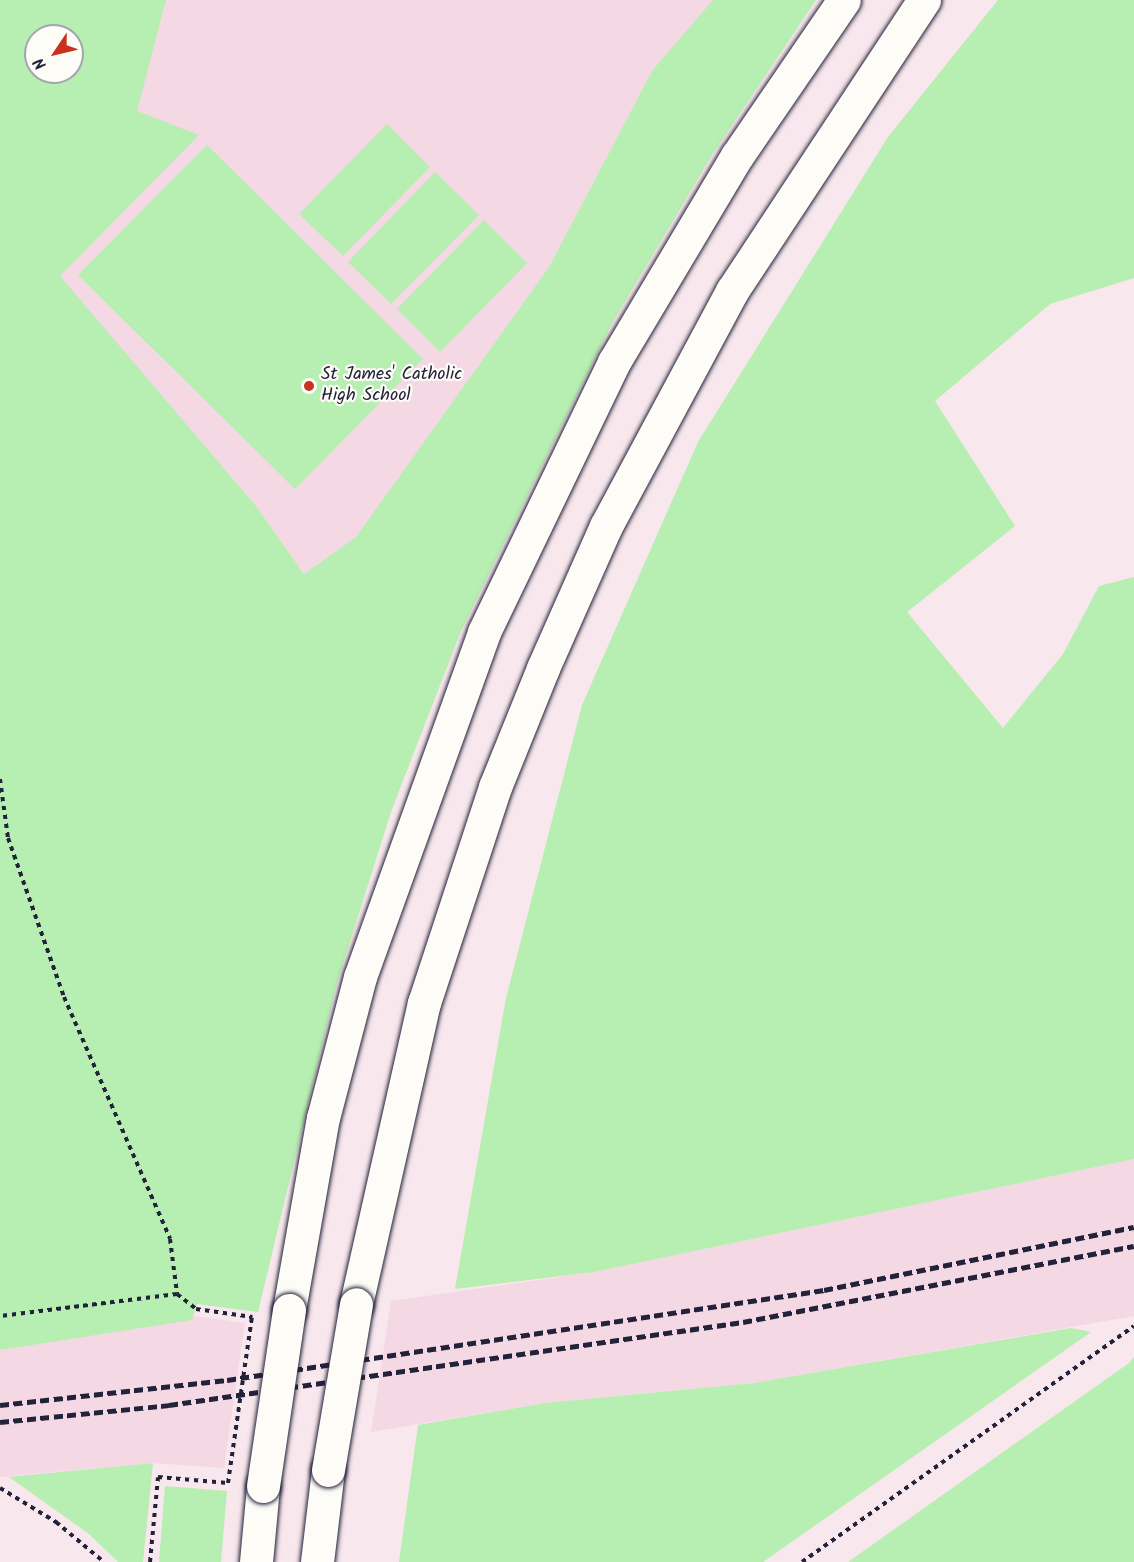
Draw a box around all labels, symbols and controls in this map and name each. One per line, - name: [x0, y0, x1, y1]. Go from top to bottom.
- north arrow: [24, 24, 84, 84]
- text: N: [27, 52, 54, 75]
- place label: St James' Catholic High School: [321, 365, 462, 407]
- marker: St James' Catholic High School: [302, 379, 316, 393]

